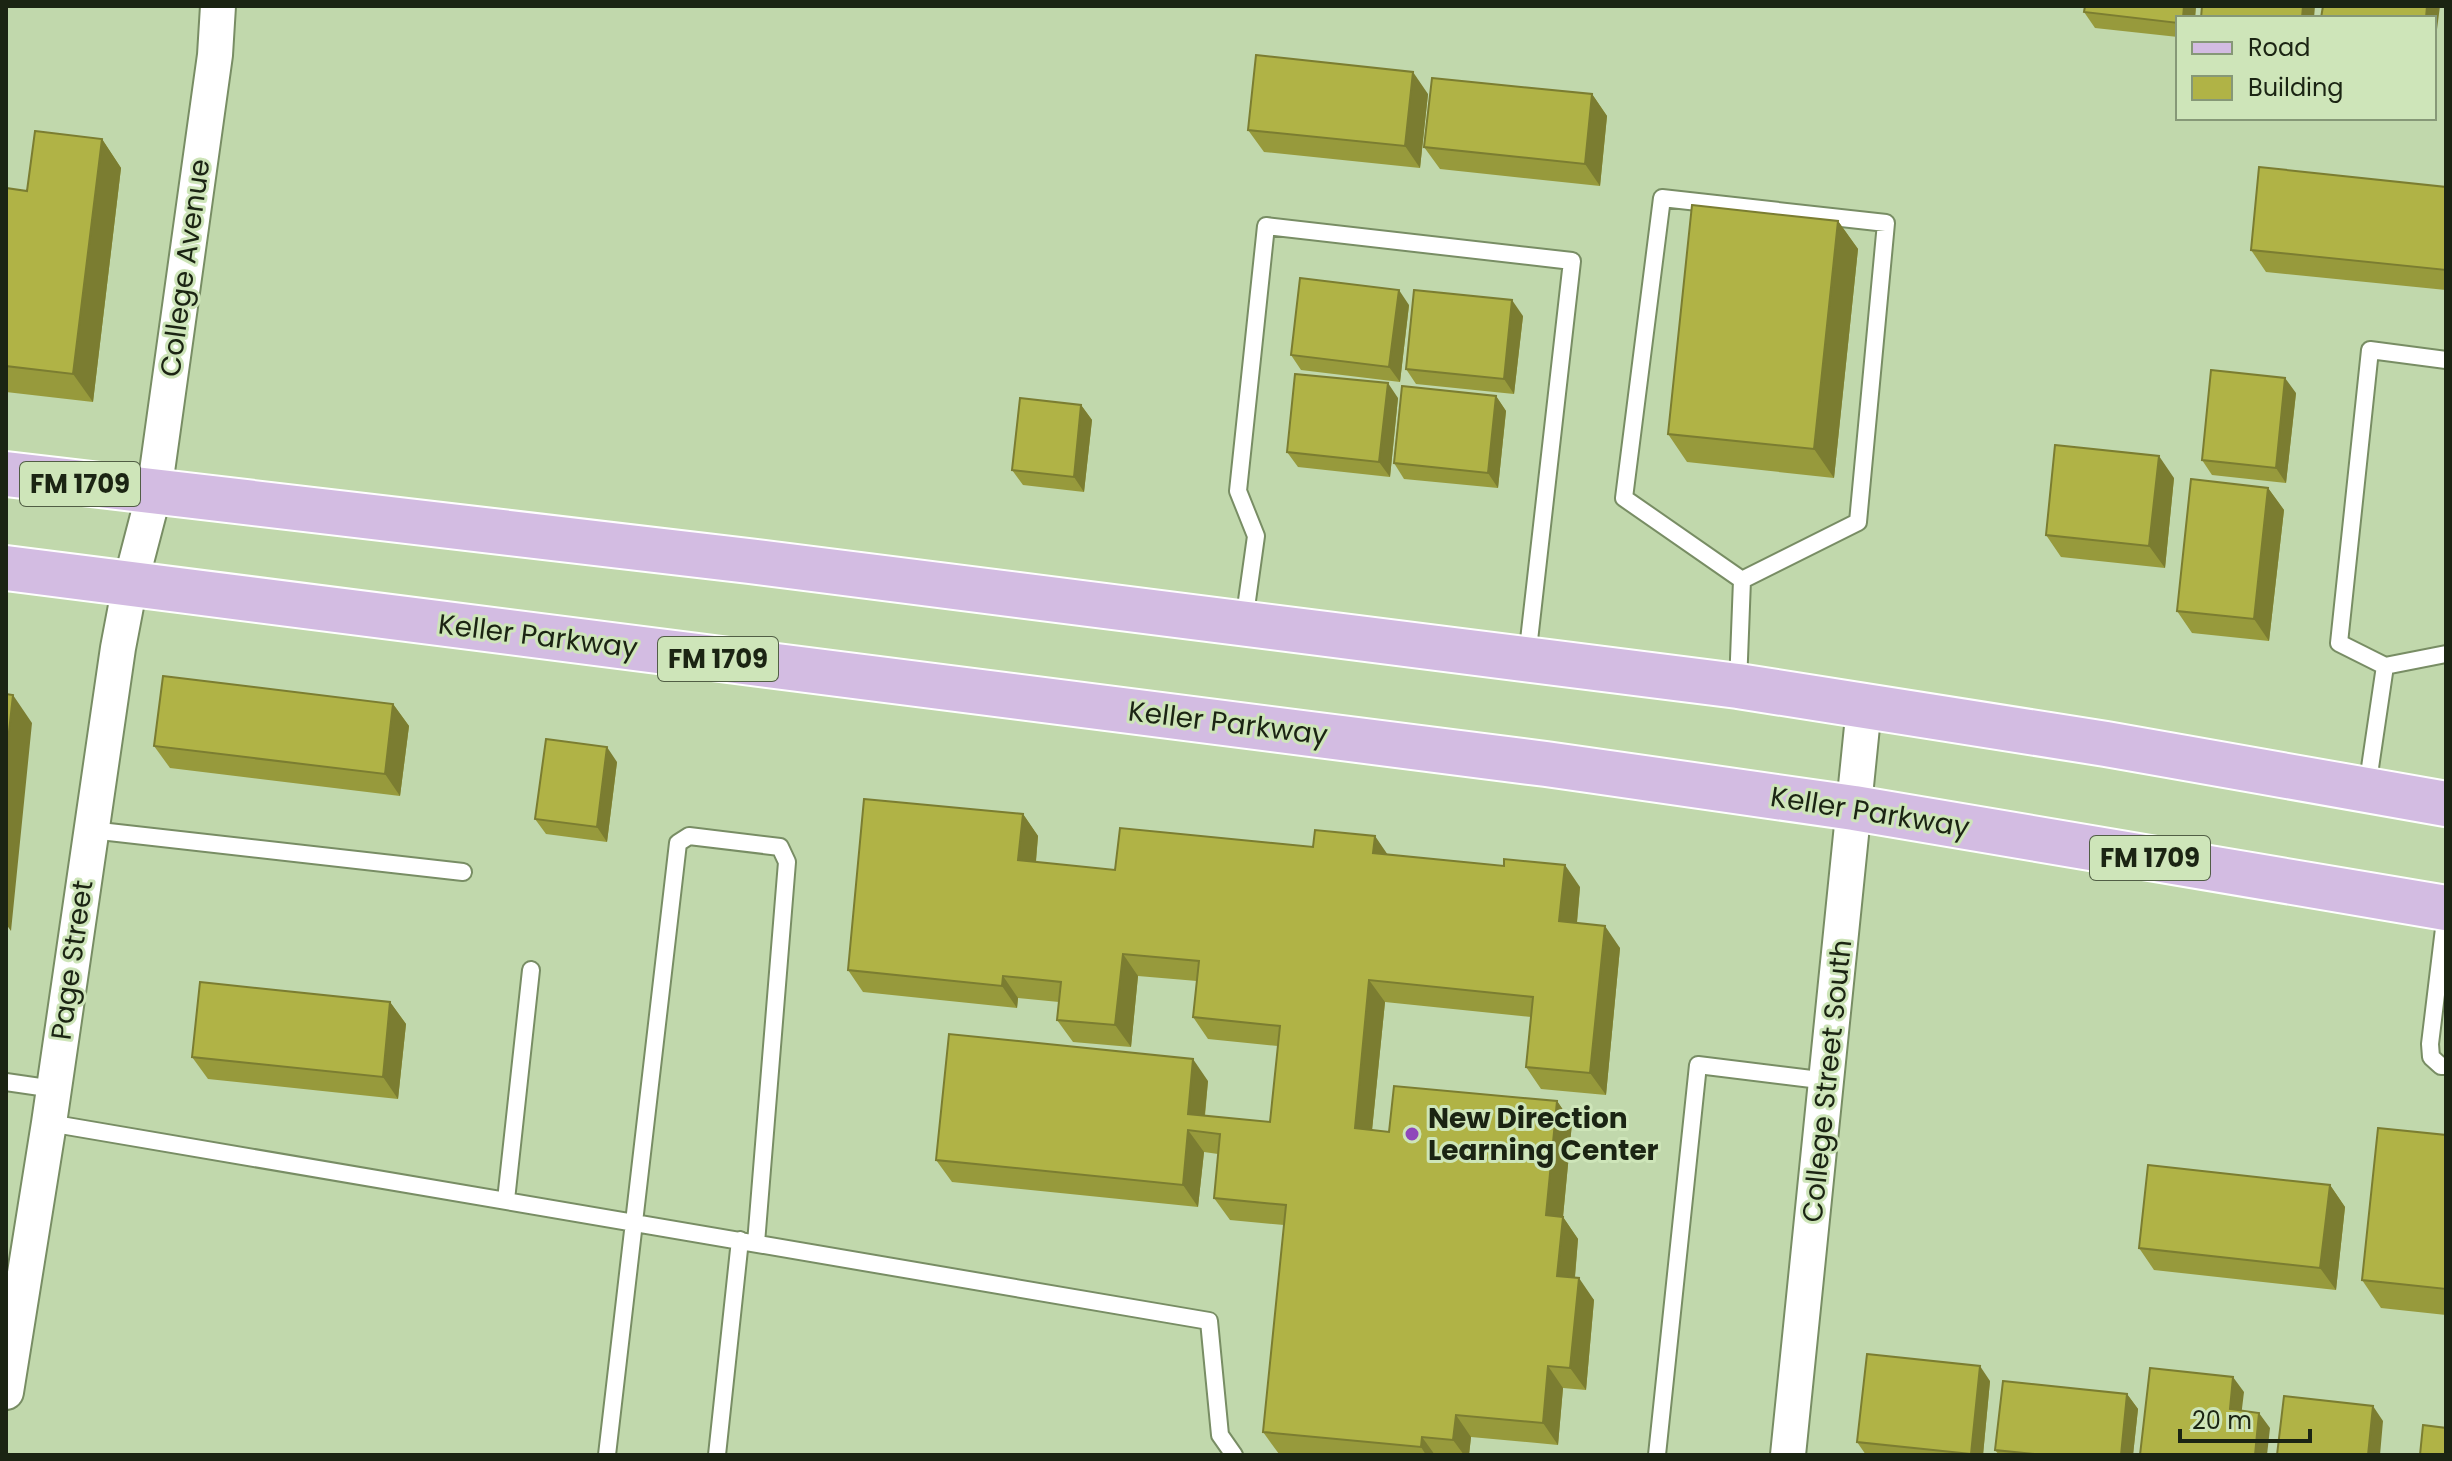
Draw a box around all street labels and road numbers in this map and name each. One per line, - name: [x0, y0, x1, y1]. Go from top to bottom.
- street label: College Avenue: [150, 157, 220, 379]
- road number: FM 1709: [20, 462, 140, 506]
- street label: Keller Parkway: [436, 604, 640, 668]
- road number: FM 1709: [658, 637, 778, 681]
- street label: Keller Parkway: [1126, 691, 1330, 755]
- street label: Keller Parkway: [1768, 777, 1972, 847]
- road number: FM 1709: [2090, 836, 2210, 880]
- street label: Page Street: [41, 878, 103, 1042]
- street label: College Street South: [1793, 938, 1861, 1224]

